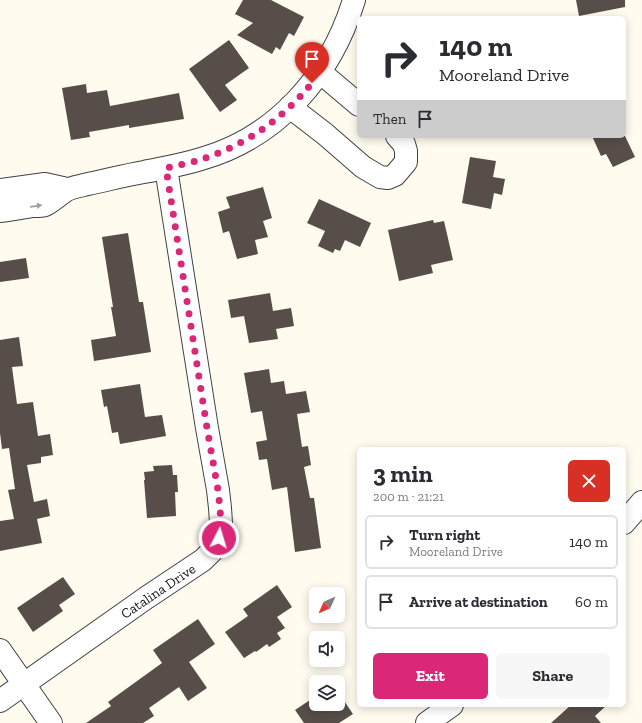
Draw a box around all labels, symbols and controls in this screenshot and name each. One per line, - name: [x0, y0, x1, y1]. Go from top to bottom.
- text: 140 m: [439, 30, 512, 63]
- icon: right: [373, 32, 425, 84]
- pin: [295, 42, 329, 83]
- icon: arrive: [301, 48, 323, 70]
- text: Mooreland Drive: [439, 64, 569, 86]
- icon: arrive: [414, 108, 436, 130]
- text: Then: [373, 110, 406, 128]
- one-way arrow: [30, 203, 42, 209]
- text: 3 min: [373, 459, 433, 488]
- button: close: [568, 460, 610, 502]
- text: 200 m · 21:21: [373, 489, 444, 504]
- position arrow: [198, 517, 240, 559]
- text: Turn right: [409, 526, 480, 544]
- icon: right: [375, 531, 397, 553]
- text: 140 m: [569, 533, 608, 551]
- text: Mooreland Drive: [409, 544, 503, 559]
- street label: Catalina Drive: [118, 560, 199, 623]
- north arrow: [309, 587, 345, 623]
- map controls: [309, 587, 345, 711]
- icon: arrive: [375, 591, 397, 613]
- text: Arrive at destination: [409, 593, 548, 611]
- text: 60 m: [575, 593, 608, 611]
- button: sound: [309, 631, 345, 667]
- button: Exit: [373, 653, 488, 699]
- button: Share: [496, 653, 610, 699]
- button: layers: [309, 675, 345, 711]

